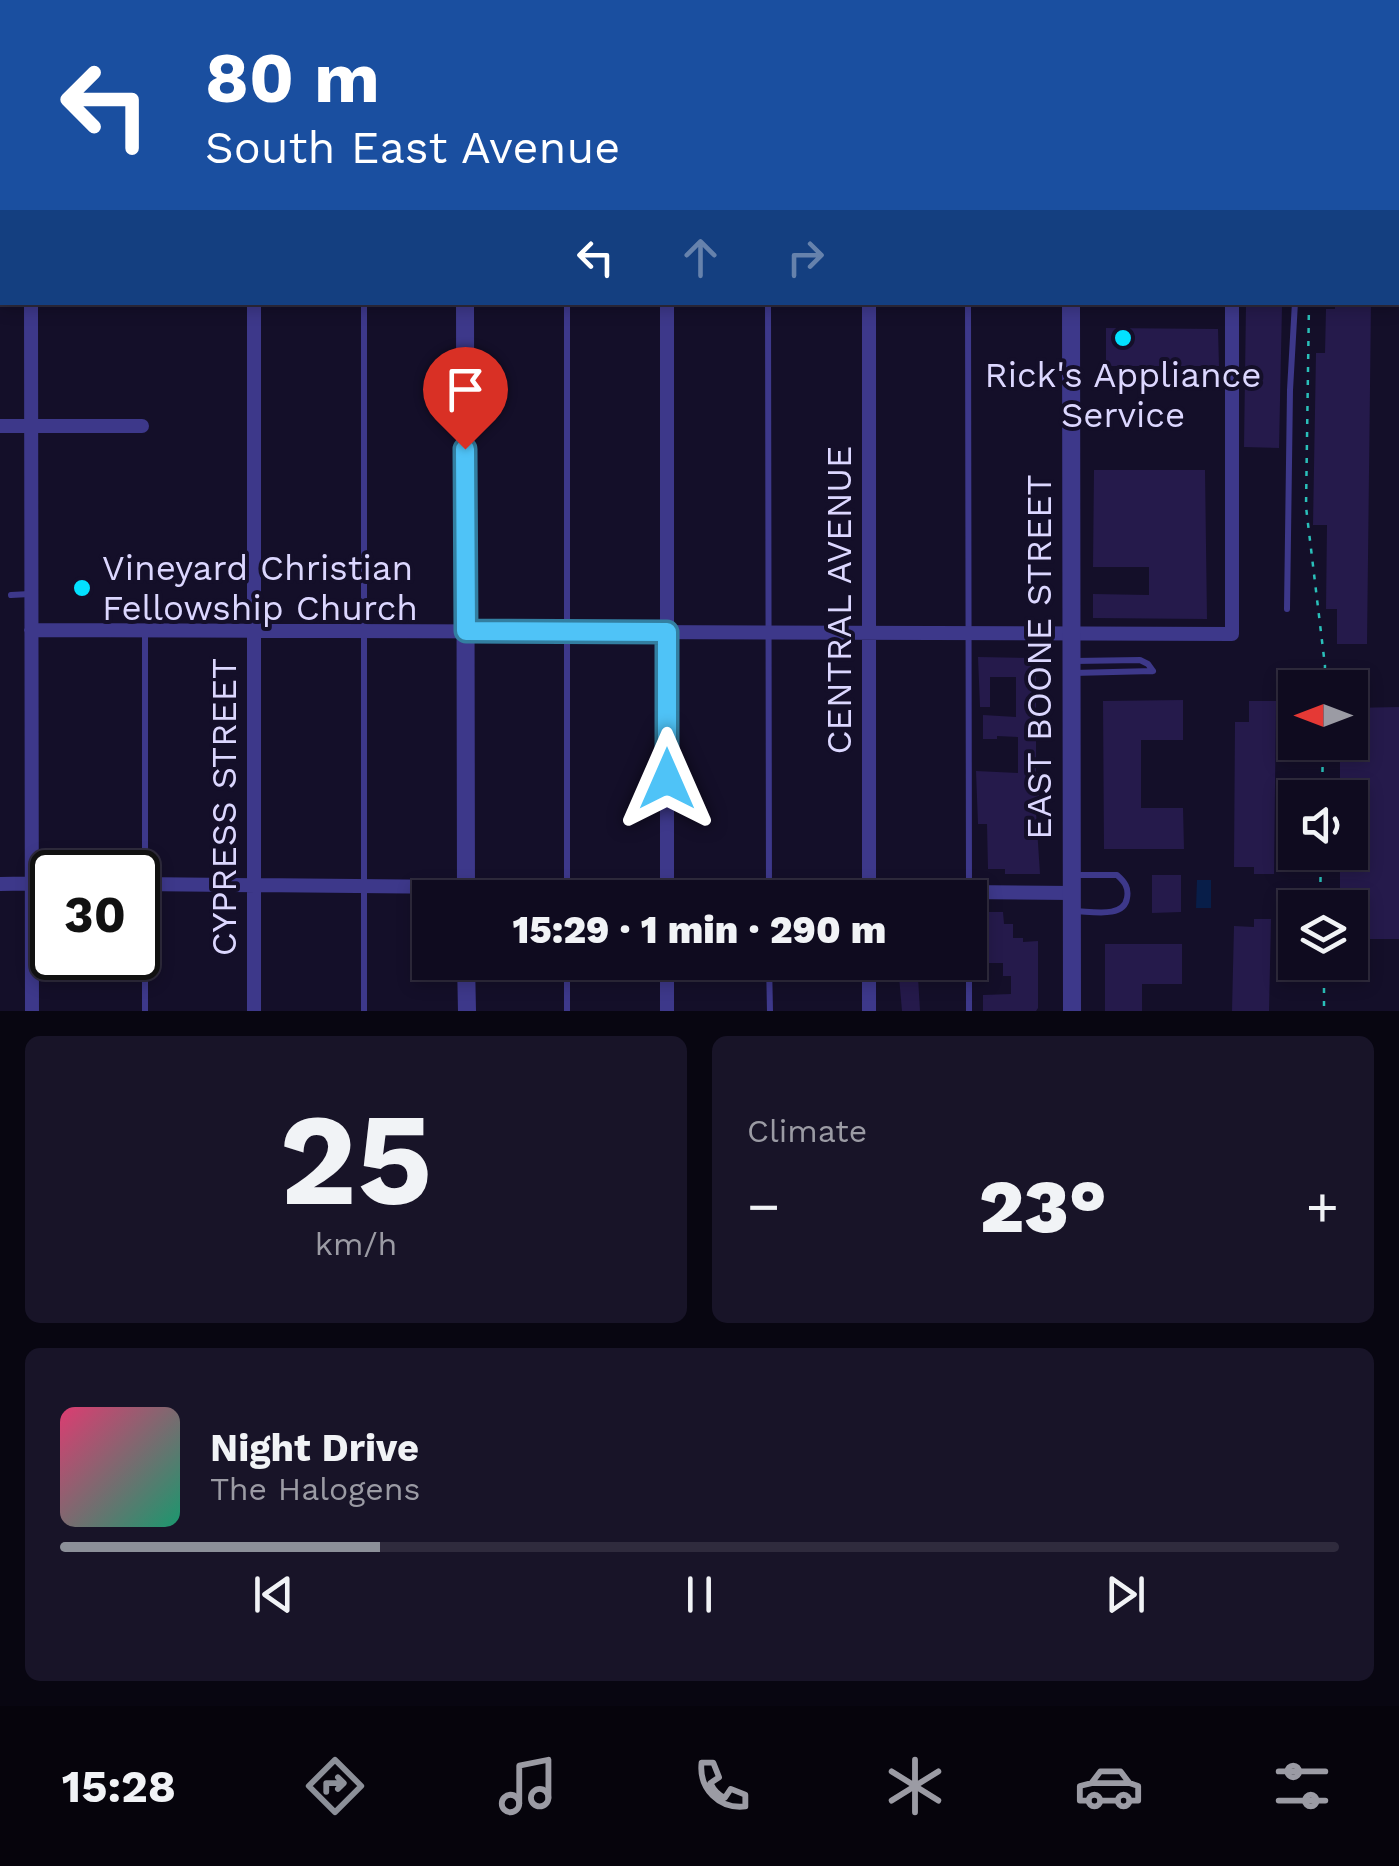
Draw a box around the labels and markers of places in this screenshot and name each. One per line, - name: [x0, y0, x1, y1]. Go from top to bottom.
- marker: Rick's Appliance Service: [1112, 327, 1134, 349]
- pin: [423, 347, 508, 450]
- place label: Rick's Appliance Service: [985, 354, 1261, 436]
- place label: Vineyard Christian Fellowship Church: [102, 547, 418, 629]
- marker: Vineyard Christian Fellowship Church: [71, 577, 93, 599]

